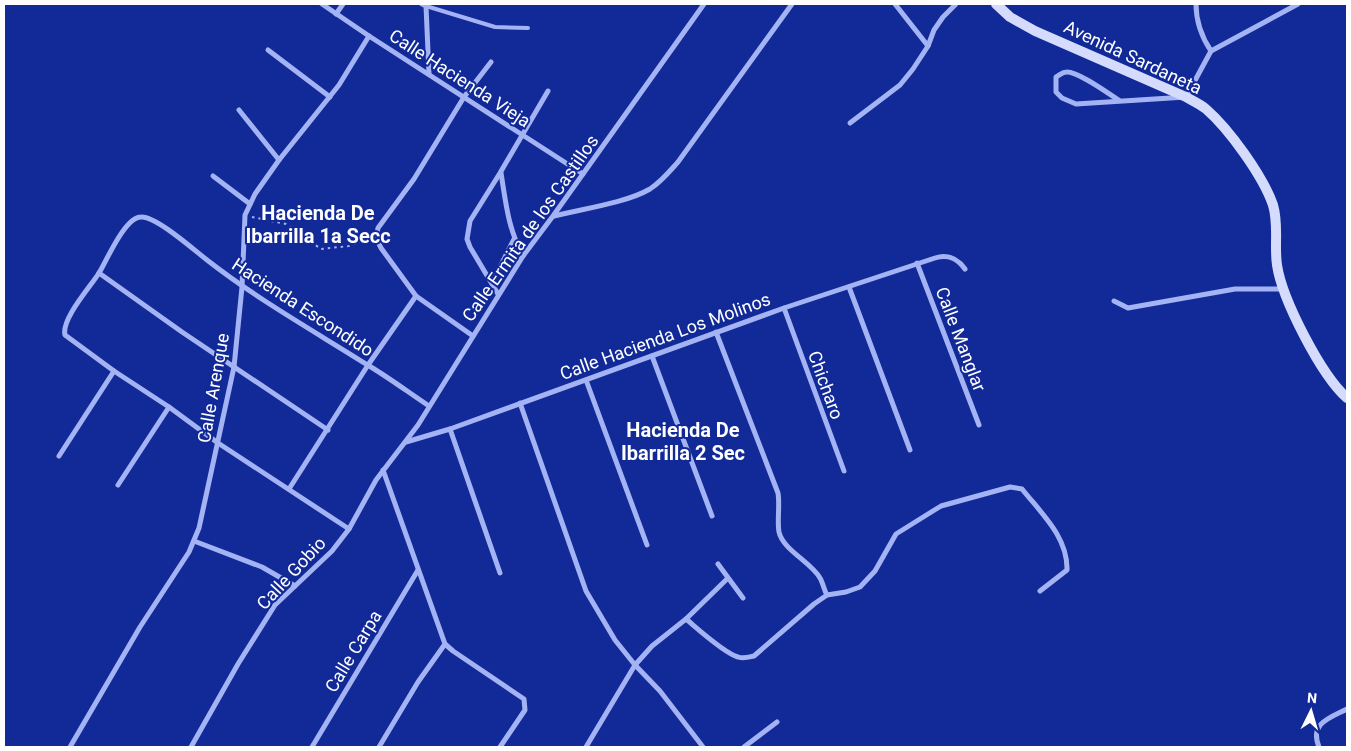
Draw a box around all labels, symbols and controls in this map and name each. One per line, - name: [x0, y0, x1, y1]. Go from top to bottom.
- street label: Avenida Sardaneta: [1061, 16, 1205, 98]
- street label: Calle Hacienda Vieja: [385, 25, 535, 131]
- street label: Calle Ermita de los Castillos: [457, 131, 603, 325]
- district label: Hacienda De Ibarrilla 1a Secc: [245, 201, 391, 248]
- street label: Hacienda Escondido: [228, 253, 378, 361]
- street label: Calle Manglar: [931, 284, 991, 394]
- street label: Calle Hacienda Los Molinos: [557, 288, 773, 384]
- street label: Calle Arenque: [193, 331, 233, 445]
- street label: Chicharo: [804, 348, 848, 422]
- district label: Hacienda De Ibarrilla 2 Sec: [621, 418, 745, 465]
- street label: Calle Gobio: [252, 532, 330, 614]
- street label: Calle Carpa: [320, 606, 386, 696]
- north arrow: [1286, 686, 1336, 736]
- text: N: [1307, 690, 1318, 706]

